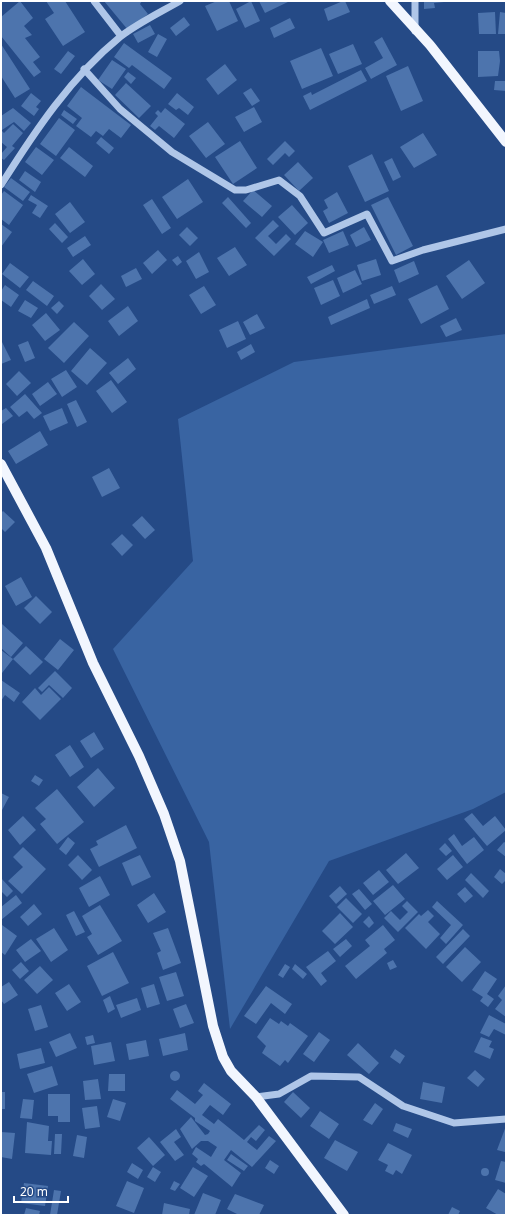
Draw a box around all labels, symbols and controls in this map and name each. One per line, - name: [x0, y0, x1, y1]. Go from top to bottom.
- scale bar: [14, 1178, 68, 1204]
- text: 20 m: [20, 1183, 48, 1200]

